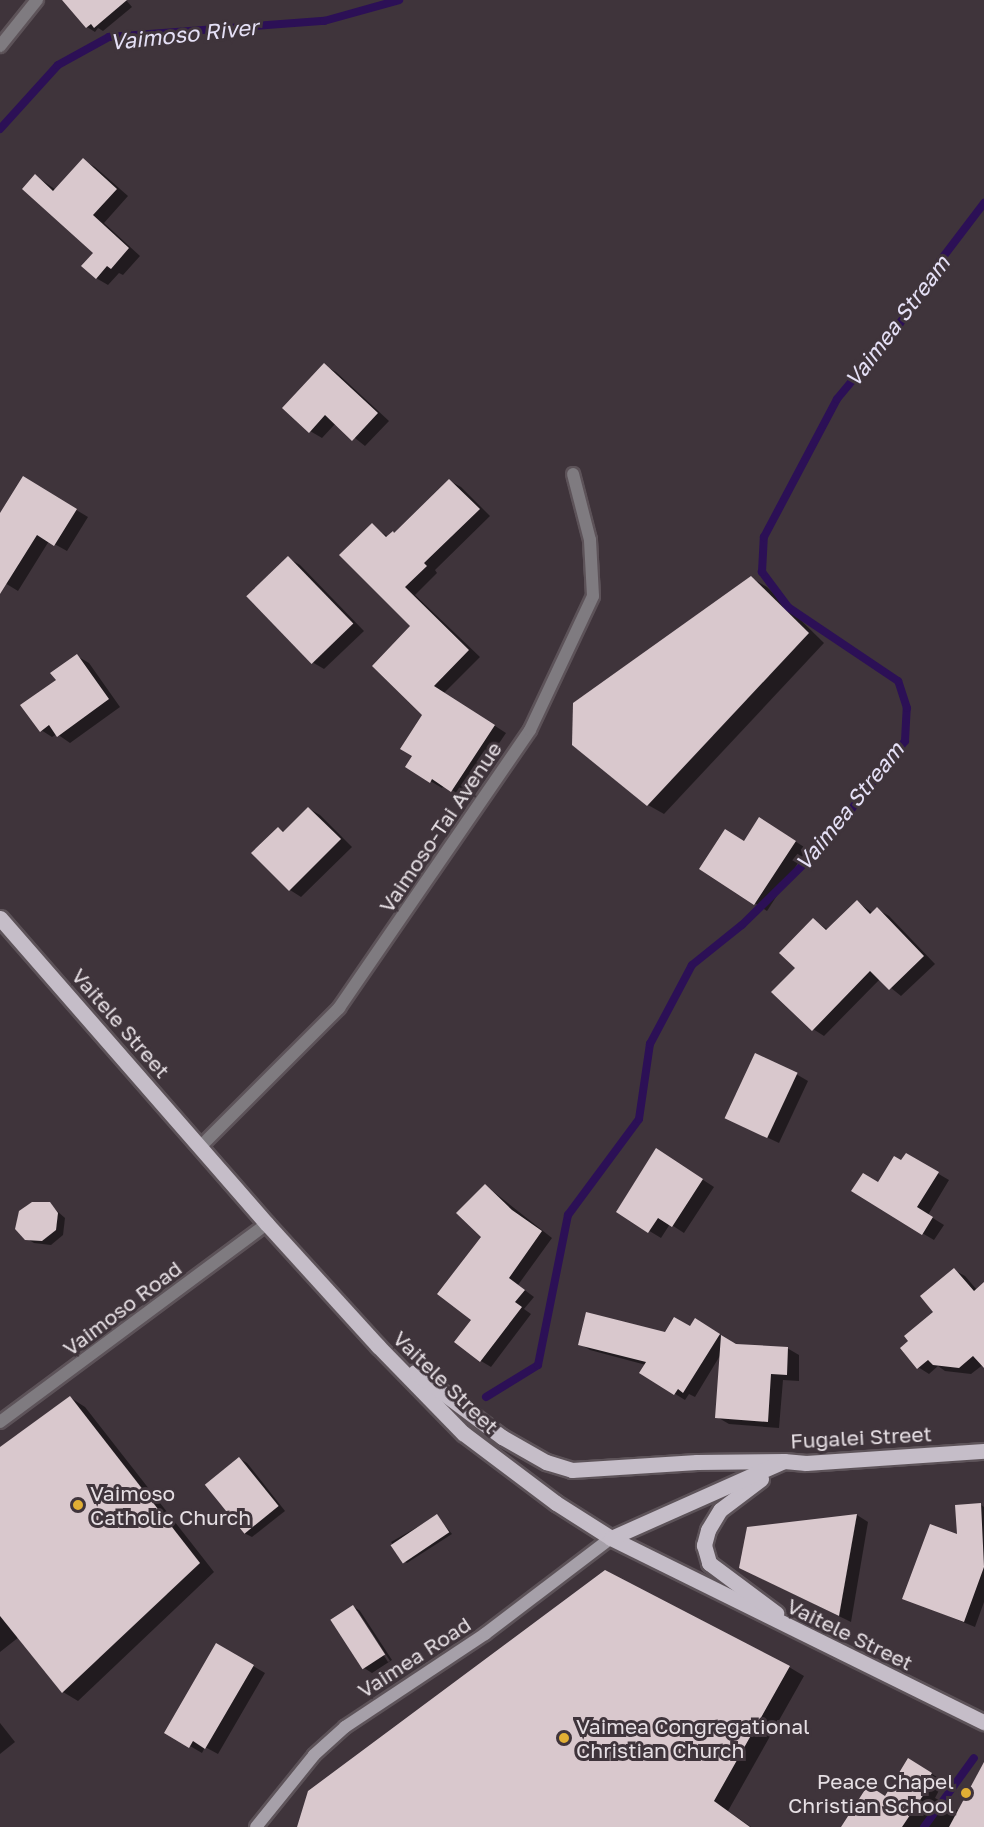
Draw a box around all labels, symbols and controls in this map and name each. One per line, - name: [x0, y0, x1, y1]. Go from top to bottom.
- water label: Vaimoso River: [109, 13, 259, 55]
- water label: Vaimea Stream: [839, 250, 955, 392]
- street label: Vaimoso-Tai Avenue: [373, 737, 507, 917]
- water label: Vaimea Stream: [789, 737, 909, 875]
- street label: Vaitele Street: [67, 963, 175, 1083]
- street label: Vaimoso Road: [58, 1255, 186, 1361]
- street label: Vaitele Street: [388, 1325, 504, 1439]
- street label: Fugalei Street: [790, 1421, 932, 1453]
- place label: Vaimoso Catholic Church: [90, 1480, 251, 1530]
- marker: Vaimoso Catholic Church: [71, 1498, 85, 1512]
- street label: Vaitele Street: [783, 1593, 917, 1675]
- street label: Vaimea Road: [353, 1611, 475, 1703]
- place label: Vaimea Congregational Christian Church: [576, 1713, 810, 1763]
- marker: Vaimea Congregational Christian Church: [557, 1731, 571, 1745]
- place label: Peace Chapel Christian School: [788, 1768, 954, 1818]
- marker: Peace Chapel Christian School: [959, 1786, 973, 1800]

